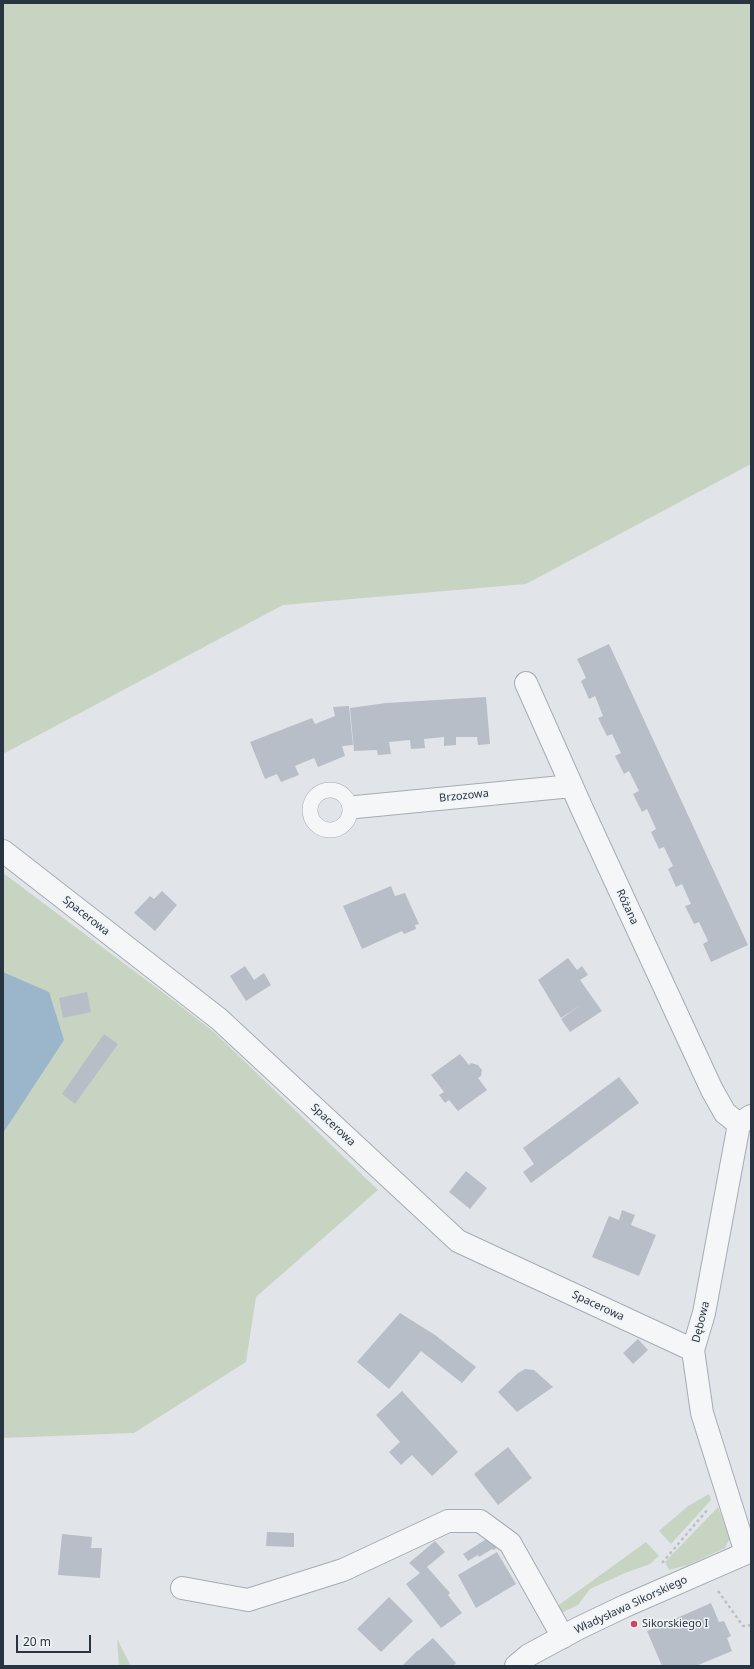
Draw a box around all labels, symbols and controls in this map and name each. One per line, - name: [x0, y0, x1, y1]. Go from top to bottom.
- street label: Brzozowa: [439, 787, 489, 805]
- street label: Różana: [613, 887, 641, 927]
- street label: Spacerowa: [60, 894, 112, 938]
- street label: Spacerowa: [308, 1101, 358, 1149]
- street label: Spacerowa: [570, 1288, 626, 1324]
- street label: Dębowa: [689, 1300, 713, 1344]
- street label: Władysława Sikorskiego: [572, 1573, 690, 1637]
- place label: Sikorskiego I: [642, 1617, 708, 1631]
- marker: Sikorskiego I: [629, 1619, 639, 1629]
- scale bar: [18, 1627, 93, 1653]
- text: 20 m: [23, 1633, 51, 1650]

